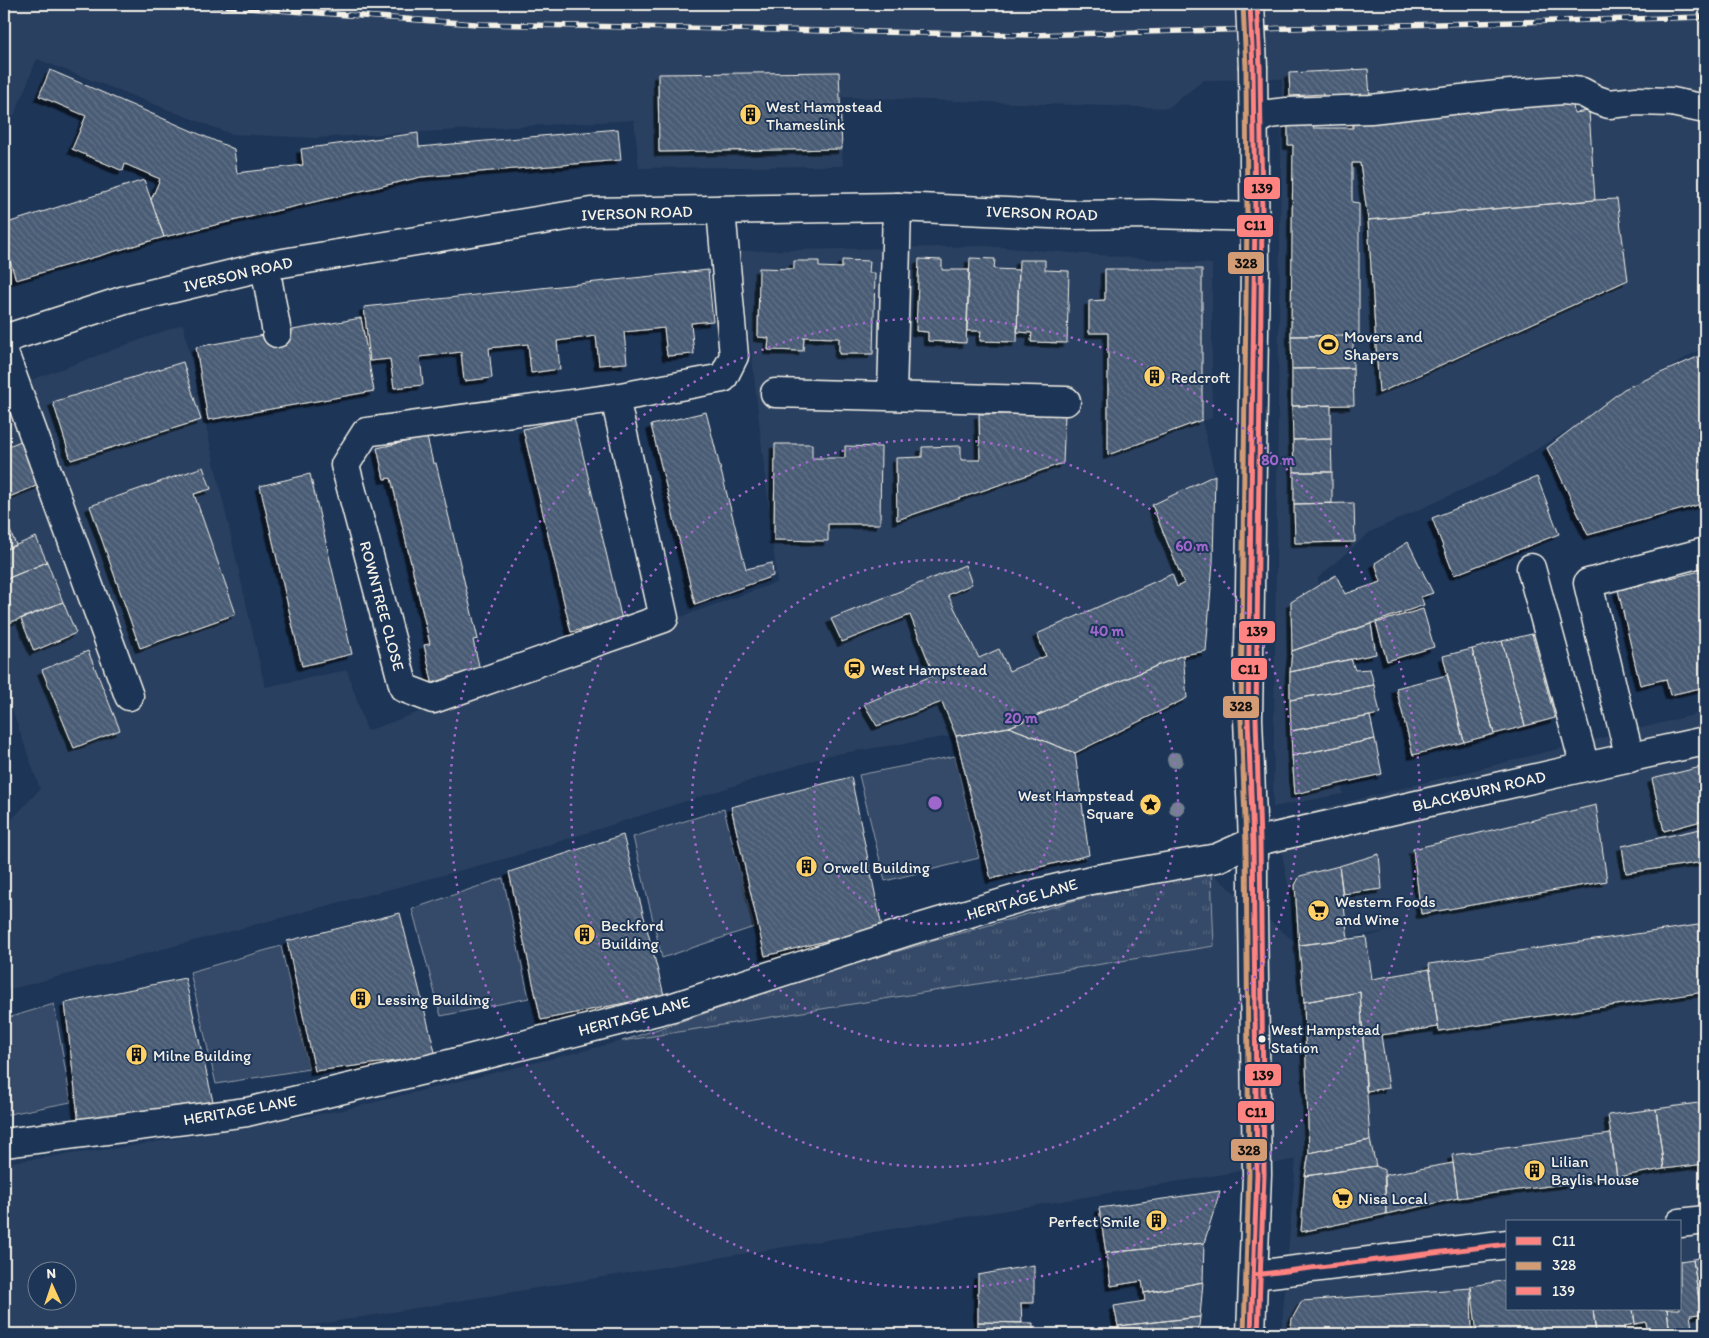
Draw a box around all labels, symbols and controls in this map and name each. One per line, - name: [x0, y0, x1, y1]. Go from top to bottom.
- place label: West Hampstead Thameslink: [766, 97, 883, 134]
- building icon: West Hampstead Thameslink: [738, 103, 762, 127]
- line badge: 139: [1243, 176, 1281, 200]
- text: 139: [1251, 180, 1273, 197]
- street label: IVERSON ROAD: [581, 202, 693, 224]
- street label: IVERSON ROAD: [986, 202, 1098, 224]
- line badge: C11: [1236, 214, 1274, 238]
- text: C11: [1244, 217, 1266, 234]
- line badge: 328: [1227, 251, 1265, 275]
- street label: IVERSON ROAD: [182, 252, 294, 296]
- text: 328: [1235, 255, 1258, 272]
- place label: Movers and Shapers: [1344, 327, 1423, 364]
- sports icon: Movers and Shapers: [1316, 333, 1340, 357]
- building icon: Redcroft: [1143, 365, 1167, 389]
- place label: Redcroft: [1171, 368, 1231, 387]
- text: 80 m: [1261, 451, 1295, 469]
- text: 60 m: [1175, 537, 1209, 555]
- street label: ROWNTREE CLOSE: [356, 539, 408, 673]
- line badge: 139: [1238, 620, 1276, 644]
- text: 40 m: [1090, 622, 1125, 640]
- text: 139: [1246, 623, 1268, 640]
- station icon: West Hampstead: [843, 657, 867, 681]
- line badge: C11: [1230, 657, 1268, 681]
- place label: West Hampstead: [871, 660, 988, 679]
- text: C11: [1238, 661, 1260, 678]
- line badge: 328: [1222, 695, 1260, 719]
- text: 328: [1230, 698, 1253, 715]
- text: 20 m: [1004, 709, 1038, 727]
- street label: BLACKBURN ROAD: [1410, 766, 1548, 816]
- place label: West Hampstead Square: [1018, 786, 1134, 823]
- place icon: West Hampstead Square: [1138, 792, 1162, 816]
- centre of rings: [926, 794, 944, 812]
- building icon: Orwell Building: [795, 855, 819, 879]
- place label: Orwell Building: [823, 858, 931, 877]
- street label: HERITAGE LANE: [964, 874, 1080, 924]
- place label: Western Foods and Wine: [1335, 892, 1436, 929]
- supermarket icon: Western Foods and Wine: [1307, 898, 1331, 922]
- place label: Beckford Building: [601, 916, 664, 953]
- building icon: Beckford Building: [573, 922, 597, 946]
- building icon: Lessing Building: [349, 987, 373, 1011]
- place label: Lessing Building: [377, 990, 491, 1009]
- street label: HERITAGE LANE: [576, 992, 692, 1040]
- place label: West Hampstead Station: [1271, 1021, 1381, 1057]
- marker: West Hampstead Station: [1257, 1034, 1267, 1044]
- building icon: Milne Building: [125, 1043, 149, 1067]
- place label: Milne Building: [153, 1046, 252, 1065]
- line badge: 139: [1244, 1063, 1282, 1087]
- text: 139: [1252, 1067, 1274, 1084]
- street label: HERITAGE LANE: [182, 1091, 298, 1129]
- line badge: C11: [1237, 1100, 1275, 1124]
- text: C11: [1245, 1104, 1267, 1121]
- line badge: 328: [1230, 1138, 1268, 1162]
- text: 328: [1238, 1142, 1261, 1159]
- place label: Lilian Baylis House: [1551, 1152, 1639, 1189]
- building icon: Lilian Baylis House: [1523, 1158, 1547, 1182]
- supermarket icon: Nisa Local: [1330, 1186, 1354, 1210]
- place label: Nisa Local: [1358, 1189, 1428, 1208]
- building icon: Perfect Smile: [1144, 1209, 1168, 1233]
- place label: Perfect Smile: [1049, 1212, 1140, 1231]
- legend: [1506, 1220, 1682, 1310]
- text: C11: [1552, 1232, 1576, 1250]
- text: 328: [1552, 1256, 1576, 1274]
- north arrow: [28, 1260, 78, 1310]
- text: N: [46, 1265, 57, 1282]
- text: 139: [1552, 1282, 1575, 1300]

